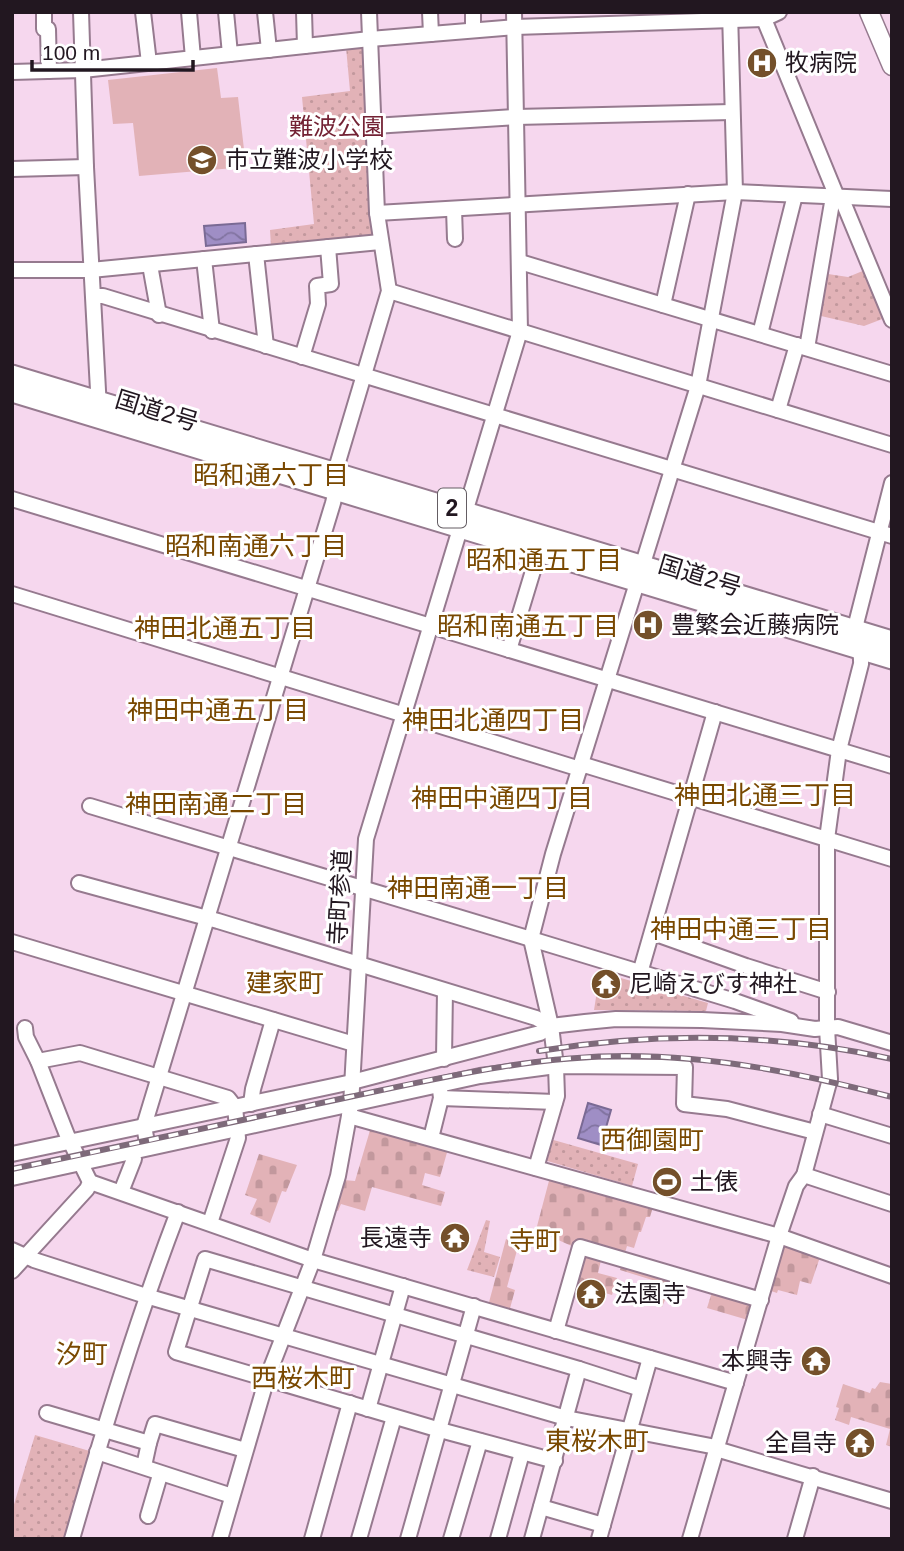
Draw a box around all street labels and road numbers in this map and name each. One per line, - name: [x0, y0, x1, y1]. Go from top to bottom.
- street label: 国道2号: [112, 385, 202, 436]
- road number: 2: [438, 488, 466, 528]
- street label: 国道2号: [655, 550, 745, 601]
- street label: 寺町参道: [324, 848, 355, 946]

